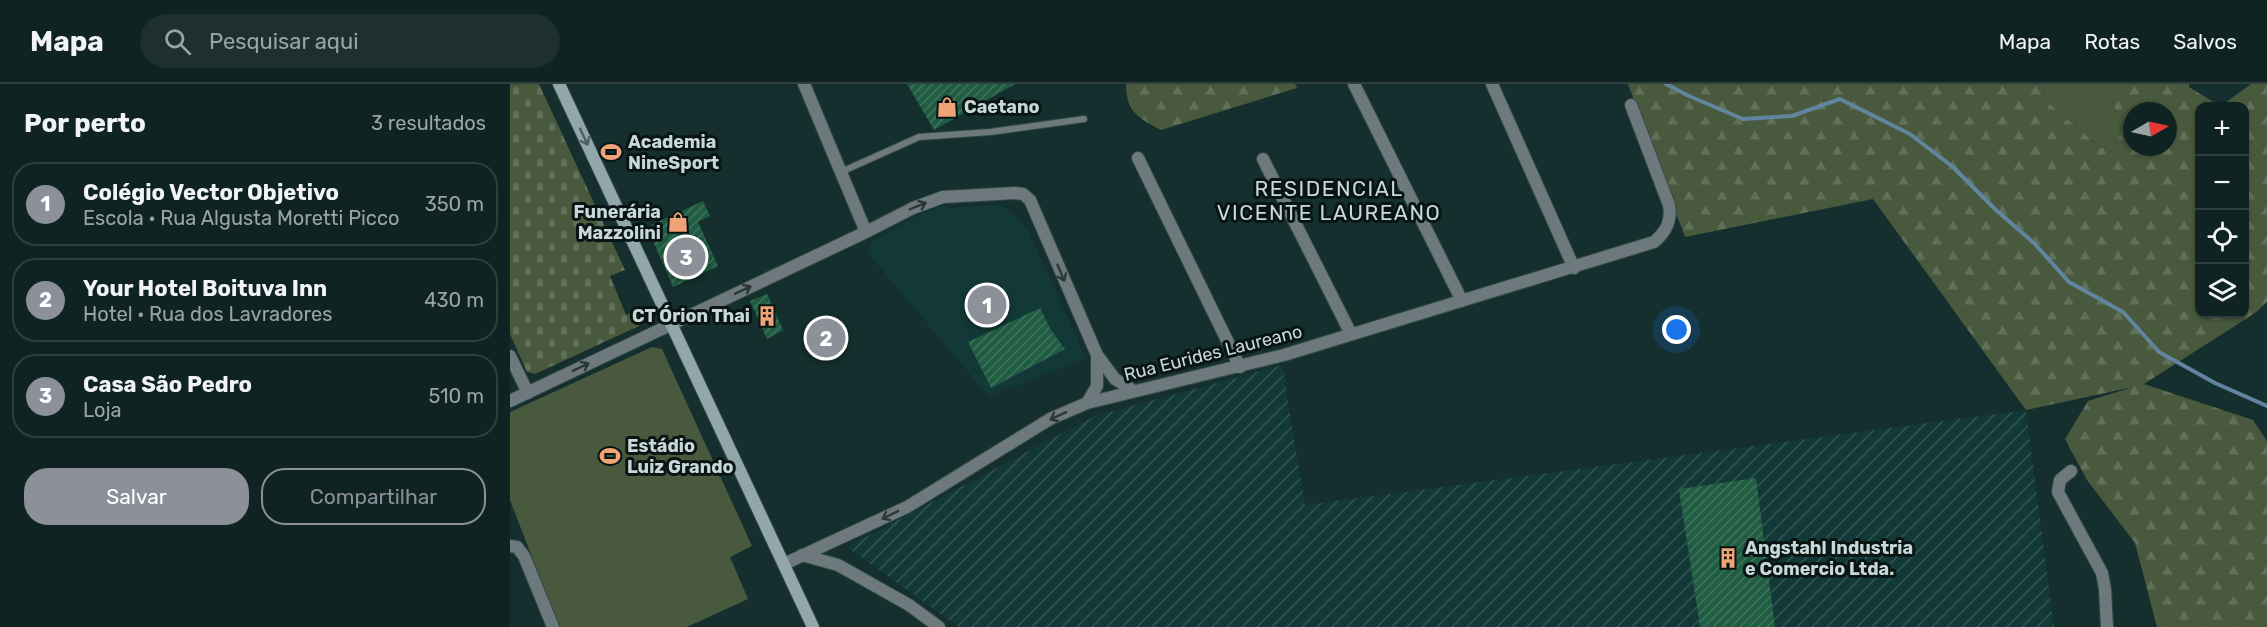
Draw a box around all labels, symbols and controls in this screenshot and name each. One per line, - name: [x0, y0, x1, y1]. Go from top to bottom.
- search box: [140, 14, 560, 68]
- text: Mapa: [30, 25, 104, 58]
- icon: search: [161, 25, 194, 58]
- text: Pesquisar aqui: [209, 28, 359, 55]
- text: Mapa: [1999, 29, 2051, 54]
- text: Rotas: [2084, 29, 2140, 54]
- text: Salvos: [2173, 29, 2237, 54]
- shop icon: Caetano: [935, 95, 959, 119]
- place label: Caetano: [964, 96, 1040, 118]
- north arrow: [2123, 102, 2177, 156]
- map controls: [2195, 102, 2249, 318]
- button: +: [2195, 102, 2249, 156]
- text: Por perto: [24, 108, 146, 139]
- text: 3 resultados: [371, 111, 486, 135]
- one-way arrow: [580, 128, 591, 146]
- place label: Academia NineSport: [628, 131, 719, 174]
- sports icon: Academia NineSport: [599, 140, 623, 164]
- button: −: [2195, 156, 2249, 210]
- district label: RESIDENCIAL VICENTE LAUREANO: [1217, 176, 1441, 225]
- text: Colégio Vector Objetivo: [83, 179, 339, 206]
- text: 1: [41, 192, 50, 216]
- text: 350 m: [425, 192, 484, 216]
- one-way arrow: [909, 200, 927, 211]
- place label: Funerária Mazzolini: [574, 201, 661, 244]
- text: Escola · Rua Algusta Moretti Picco: [83, 206, 399, 230]
- shop icon: Funerária Mazzolini: [666, 210, 690, 234]
- button: locate: [2195, 210, 2249, 264]
- pin: 3: [666, 234, 705, 279]
- one-way arrow: [1057, 264, 1068, 282]
- button: layers: [2195, 264, 2249, 318]
- text: Your Hotel Boituva Inn: [83, 275, 327, 302]
- pin: 1: [968, 282, 1006, 328]
- one-way arrow: [734, 283, 752, 295]
- text: 2: [39, 288, 52, 312]
- text: 430 m: [424, 288, 484, 312]
- text: Hotel · Rua dos Lavradores: [83, 302, 332, 326]
- building icon: CT Órion Thai: [755, 304, 779, 328]
- place label: CT Órion Thai: [632, 305, 750, 327]
- your location: [1662, 315, 1691, 344]
- pin: 2: [806, 316, 846, 360]
- street label: Rua Eurides Laureano: [1122, 320, 1304, 386]
- one-way arrow: [571, 361, 589, 373]
- text: Casa São Pedro: [83, 371, 252, 398]
- text: 3: [39, 384, 52, 408]
- text: 510 m: [428, 384, 484, 408]
- text: Loja: [83, 398, 122, 422]
- one-way arrow: [1050, 411, 1068, 422]
- place label: Estádio Luiz Grando: [627, 435, 734, 478]
- sports icon: Estádio Luiz Grando: [598, 444, 622, 468]
- button: Salvar: [24, 468, 249, 525]
- button: Compartilhar: [261, 468, 486, 525]
- one-way arrow: [882, 509, 900, 521]
- place label: Angstahl Industria e Comercio Ltda.: [1745, 537, 1913, 580]
- building icon: Angstahl Industria e Comercio Ltda.: [1716, 546, 1740, 570]

